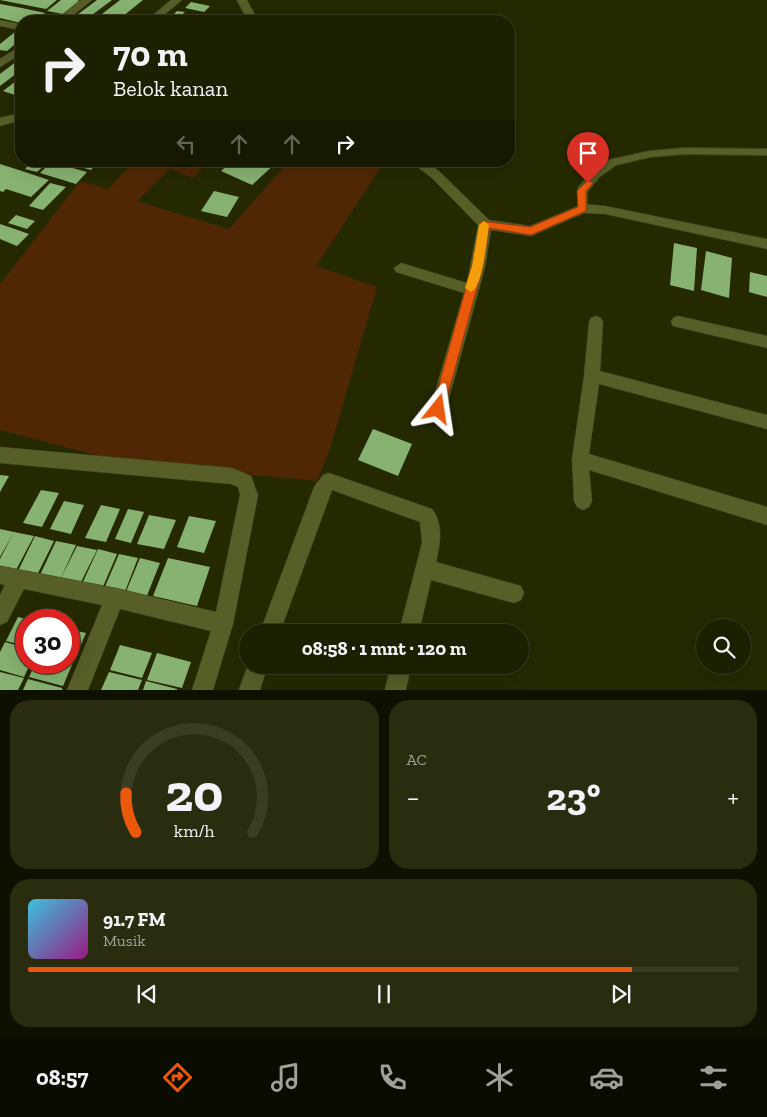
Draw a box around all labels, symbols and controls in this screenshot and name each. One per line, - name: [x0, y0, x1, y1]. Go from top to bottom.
- text: 70 m: [113, 33, 188, 75]
- icon: right: [30, 35, 95, 100]
- text: Belok kanan: [113, 75, 228, 102]
- icon: left: [172, 130, 200, 158]
- icon: ahead: [225, 130, 253, 158]
- icon: ahead: [278, 130, 306, 158]
- icon: right: [331, 130, 359, 158]
- pin: [567, 132, 609, 183]
- icon: arrive: [574, 139, 602, 167]
- position arrow: [411, 382, 463, 434]
- speed limit sign: 30: [15, 609, 80, 674]
- map controls: [696, 619, 751, 674]
- button: search: [696, 619, 751, 674]
- text: 08:58 · 1 mnt · 120 m: [302, 637, 466, 660]
- text: AC: [407, 750, 427, 769]
- text: 20: [165, 762, 223, 824]
- text: 23°: [546, 774, 601, 820]
- text: −: [407, 781, 420, 814]
- text: +: [727, 781, 739, 814]
- text: km/h: [174, 820, 215, 842]
- text: 91.7 FM: [103, 908, 166, 931]
- text: Musik: [103, 931, 146, 950]
- icon: previous: [133, 980, 161, 1008]
- icon: pause: [370, 980, 398, 1008]
- icon: next: [607, 980, 635, 1008]
- icon: directions: [160, 1060, 195, 1095]
- icon: music: [268, 1060, 303, 1095]
- icon: phone: [375, 1060, 410, 1095]
- icon: climate: [482, 1060, 517, 1095]
- icon: car: [589, 1060, 624, 1095]
- icon: filters: [696, 1060, 731, 1095]
- text: 08:57: [36, 1064, 88, 1091]

